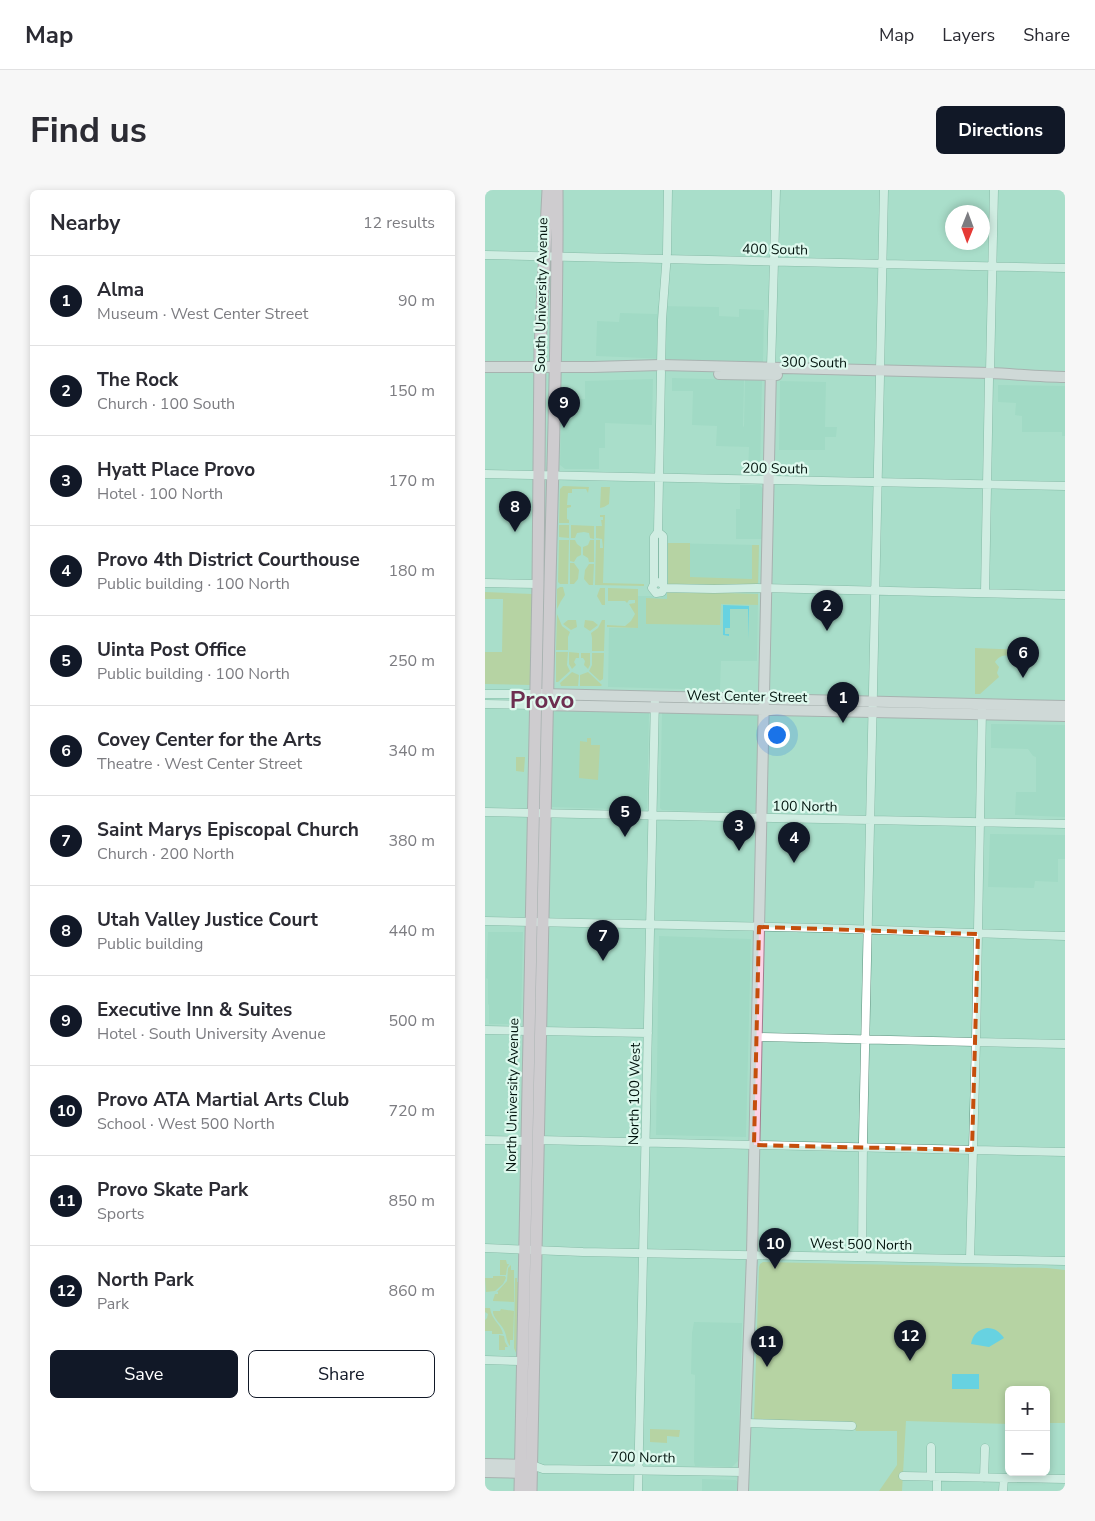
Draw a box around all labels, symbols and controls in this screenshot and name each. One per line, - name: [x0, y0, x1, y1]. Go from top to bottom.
- text: Map: [25, 19, 73, 51]
- text: Map: [879, 23, 914, 47]
- text: Layers: [942, 23, 995, 47]
- text: Share: [1023, 23, 1070, 47]
- button: Directions: [936, 106, 1065, 154]
- text: Find us: [30, 107, 147, 154]
- north arrow: [945, 205, 990, 250]
- text: Nearby: [50, 209, 120, 237]
- text: 12 results: [363, 212, 435, 234]
- street label: South University Avenue: [531, 217, 552, 373]
- street label: 400 South: [742, 239, 808, 260]
- text: Alma: [97, 277, 144, 303]
- text: 1: [61, 290, 71, 312]
- text: 90 m: [398, 290, 435, 312]
- text: Museum · West Center Street: [97, 303, 308, 325]
- street label: 300 South: [781, 352, 847, 373]
- text: The Rock: [97, 367, 178, 393]
- text: 2: [61, 380, 71, 402]
- text: 150 m: [388, 380, 435, 402]
- pin: 9: [548, 387, 580, 428]
- text: Church · 100 South: [97, 393, 235, 415]
- text: Hyatt Place Provo: [97, 457, 255, 483]
- street label: 200 South: [742, 458, 808, 479]
- text: 3: [61, 470, 71, 492]
- text: 170 m: [388, 470, 435, 492]
- text: Hotel · 100 North: [97, 483, 223, 505]
- pin: 8: [499, 491, 531, 532]
- text: Provo 4th District Courthouse: [97, 547, 360, 573]
- text: 4: [61, 560, 71, 582]
- text: 180 m: [388, 560, 435, 582]
- text: Public building · 100 North: [97, 573, 290, 595]
- pin: 2: [811, 590, 843, 631]
- text: Uinta Post Office: [97, 637, 246, 663]
- pin: 6: [1007, 637, 1039, 678]
- text: 5: [61, 650, 71, 672]
- text: 250 m: [388, 650, 435, 672]
- text: Public building · 100 North: [97, 663, 290, 685]
- pin: 1: [827, 682, 859, 723]
- district label: Provo: [510, 684, 574, 716]
- street label: West Center Street: [687, 686, 808, 707]
- your location: [764, 722, 790, 748]
- text: Covey Center for the Arts: [97, 727, 322, 753]
- text: 6: [61, 740, 71, 762]
- text: 340 m: [388, 740, 435, 762]
- text: Theatre · West Center Street: [97, 753, 302, 775]
- pin: 5: [609, 796, 641, 837]
- street label: 100 North: [772, 796, 838, 817]
- pin: 3: [723, 810, 755, 851]
- text: Saint Marys Episcopal Church: [97, 817, 359, 843]
- pin: 4: [778, 822, 810, 863]
- text: 7: [61, 830, 71, 852]
- text: 380 m: [388, 830, 435, 852]
- text: Church · 200 North: [97, 843, 234, 865]
- text: Utah Valley Justice Court: [97, 907, 318, 933]
- text: 8: [61, 920, 71, 942]
- text: 440 m: [388, 920, 435, 942]
- pin: 7: [587, 920, 619, 961]
- text: Public building: [97, 933, 203, 955]
- text: Executive Inn & Suites: [97, 997, 292, 1023]
- text: 9: [61, 1010, 71, 1032]
- text: 500 m: [388, 1010, 435, 1032]
- street label: North University Avenue: [502, 1018, 523, 1172]
- text: Hotel · South University Avenue: [97, 1023, 326, 1045]
- street label: North 100 West: [624, 1043, 645, 1145]
- text: Provo ATA Martial Arts Club: [97, 1087, 349, 1113]
- text: 10: [56, 1100, 76, 1122]
- text: 720 m: [388, 1100, 435, 1122]
- text: School · West 500 North: [97, 1113, 275, 1135]
- text: Provo Skate Park: [97, 1177, 248, 1203]
- text: 11: [56, 1190, 76, 1212]
- text: 850 m: [388, 1190, 435, 1212]
- text: Sports: [97, 1203, 145, 1225]
- pin: 10: [759, 1228, 791, 1269]
- street label: West 500 North: [810, 1234, 912, 1255]
- text: North Park: [97, 1267, 194, 1293]
- text: 12: [56, 1280, 76, 1302]
- text: 860 m: [388, 1280, 435, 1302]
- text: Park: [97, 1293, 129, 1315]
- pin: 12: [894, 1320, 926, 1361]
- pin: 11: [751, 1326, 783, 1367]
- button: Save: [50, 1350, 238, 1398]
- button: Share: [248, 1350, 435, 1398]
- map controls: [1005, 1386, 1050, 1476]
- button: +: [1005, 1386, 1050, 1431]
- button: −: [1005, 1431, 1050, 1476]
- street label: 700 North: [610, 1447, 676, 1468]

